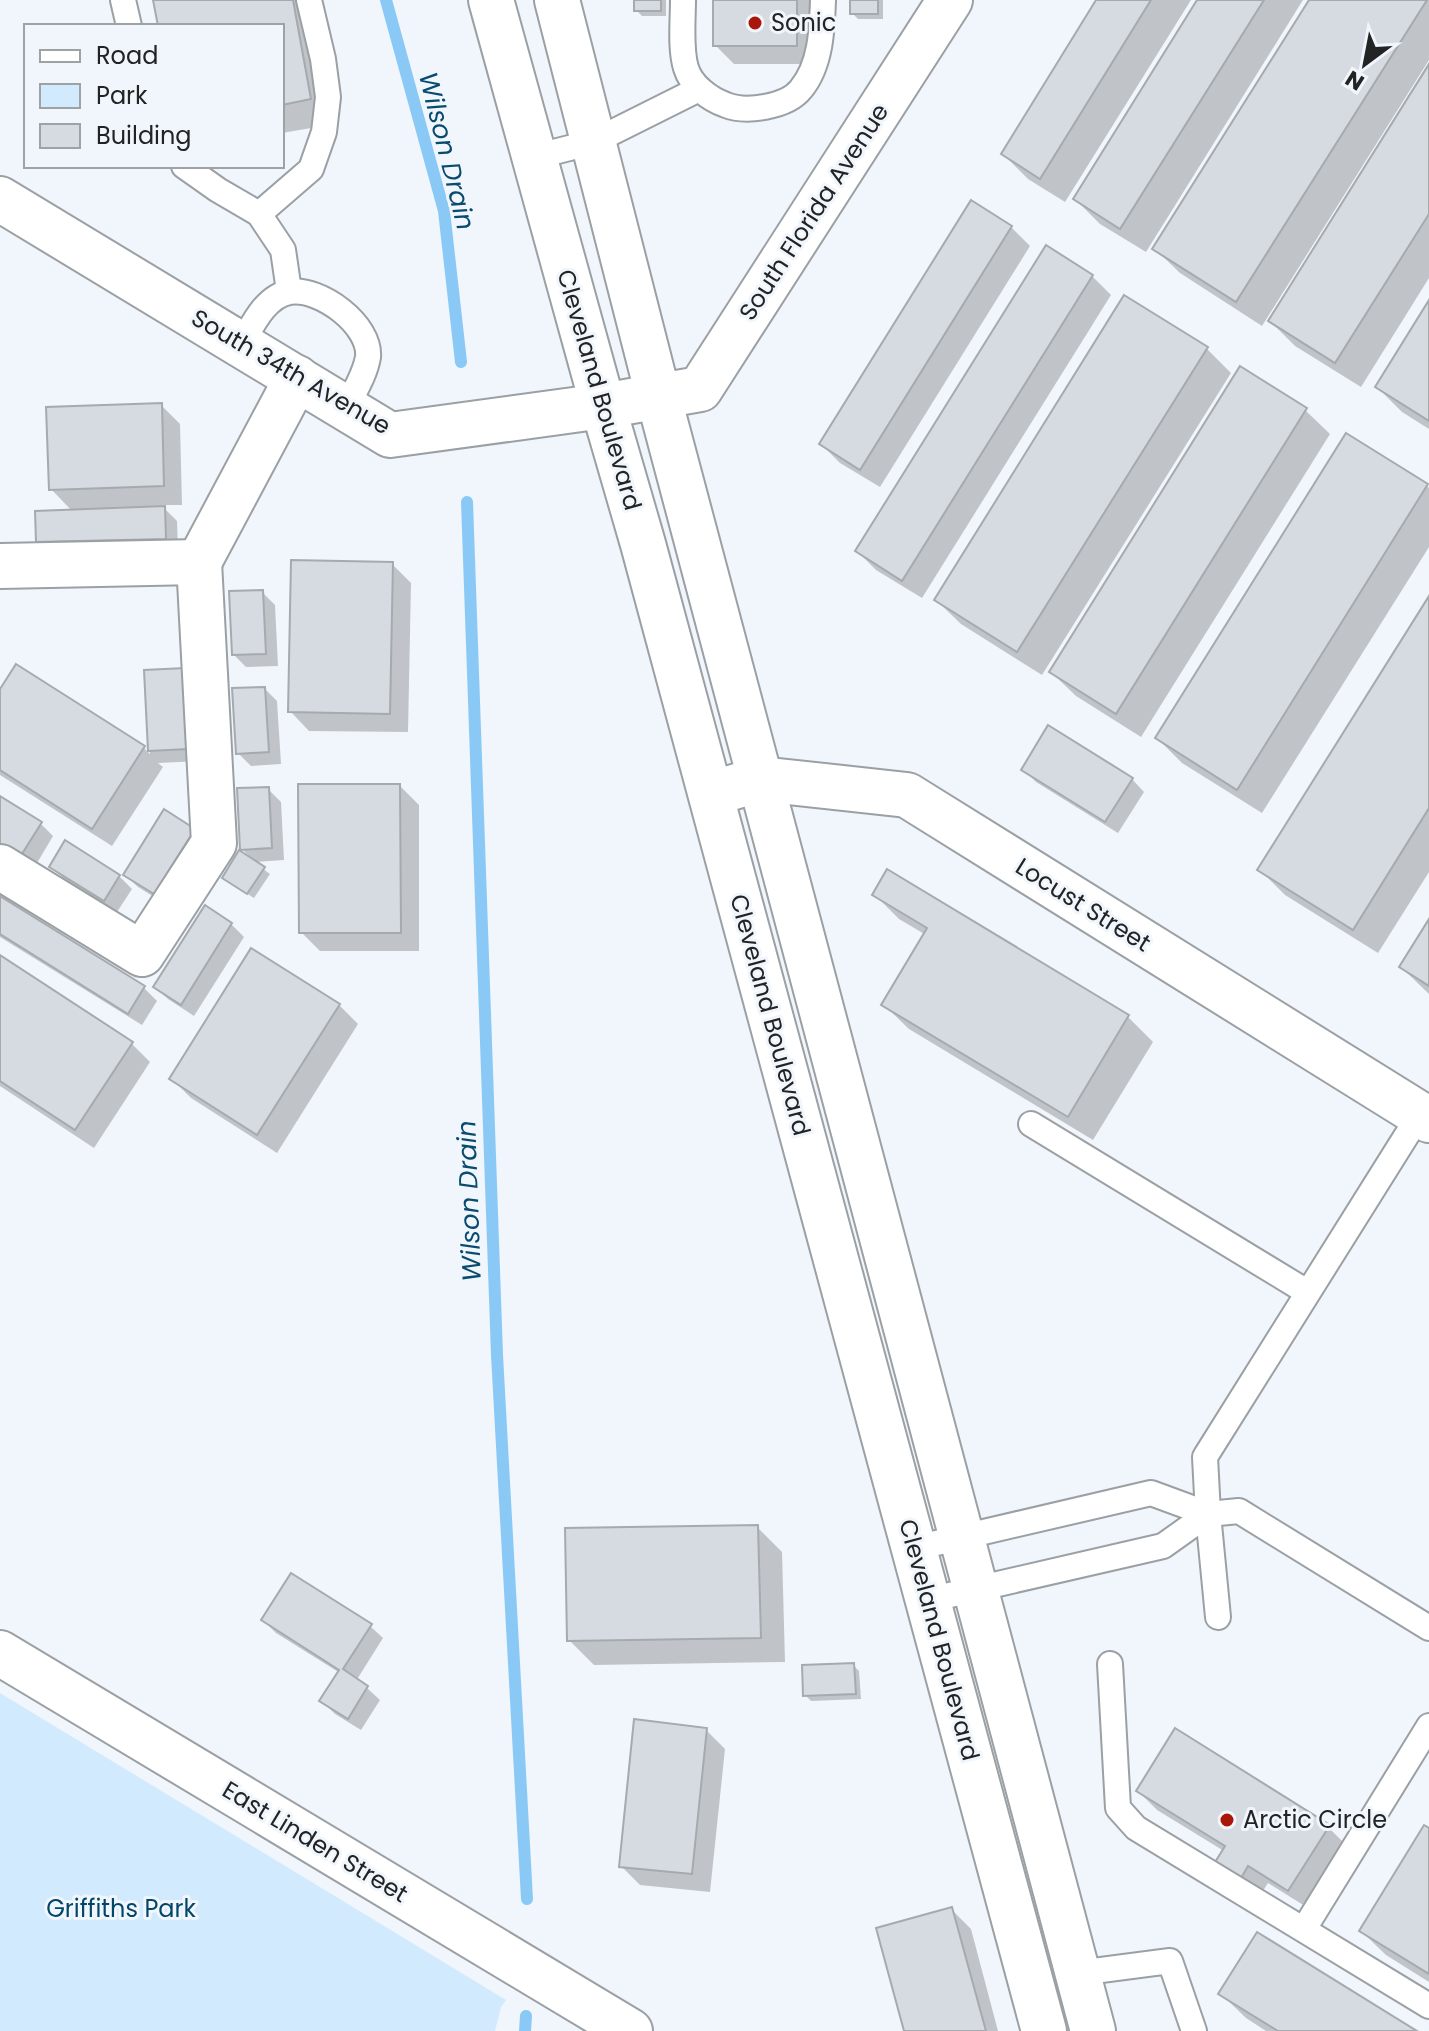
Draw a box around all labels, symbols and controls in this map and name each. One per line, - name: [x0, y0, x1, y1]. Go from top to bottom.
- place label: Sonic: [771, 6, 836, 39]
- marker: Sonic: [746, 14, 764, 32]
- legend: [24, 24, 284, 168]
- north arrow: [1325, 24, 1405, 104]
- text: Road: [96, 39, 158, 72]
- text: N: [1339, 63, 1370, 98]
- water label: Wilson Drain: [410, 68, 484, 234]
- text: Park: [96, 79, 148, 112]
- street label: South Florida Avenue: [731, 97, 896, 327]
- text: Building: [96, 119, 192, 152]
- street label: Cleveland Boulevard: [549, 266, 650, 514]
- street label: South 34th Avenue: [185, 301, 397, 442]
- street label: Locust Street: [1009, 850, 1157, 959]
- street label: Cleveland Boulevard: [722, 890, 819, 1139]
- water label: Wilson Drain: [448, 1120, 490, 1282]
- street label: Cleveland Boulevard: [891, 1515, 988, 1764]
- street label: East Linden Street: [216, 1773, 414, 1910]
- place label: Arctic Circle: [1243, 1803, 1387, 1836]
- marker: Arctic Circle: [1218, 1811, 1236, 1829]
- park label: Griffiths Park: [46, 1892, 196, 1925]

